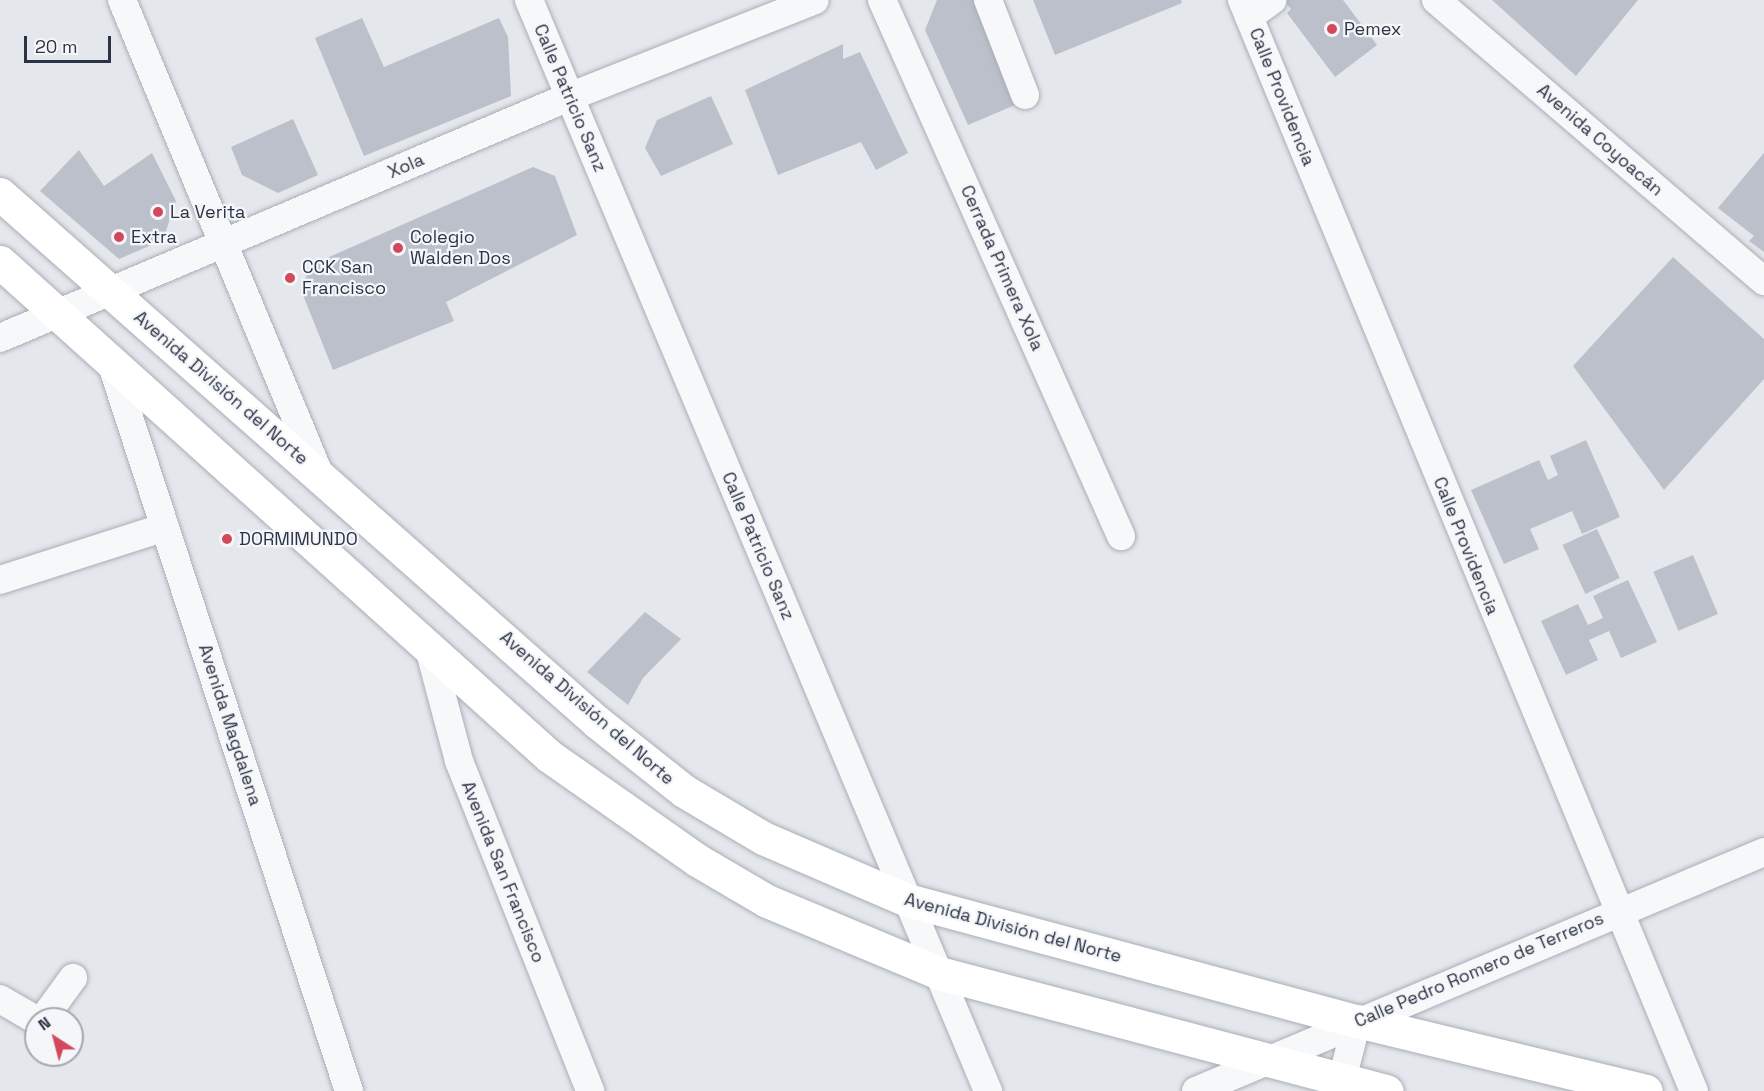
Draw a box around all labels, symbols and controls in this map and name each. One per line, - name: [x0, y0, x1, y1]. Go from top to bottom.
- place label: Pemex: [1344, 18, 1401, 40]
- street label: Calle Patricio Sanz: [529, 21, 611, 175]
- marker: Pemex: [1325, 22, 1339, 36]
- scale bar: [27, 24, 114, 62]
- street label: Calle Providencia: [1244, 25, 1320, 169]
- text: 20 m: [35, 35, 78, 58]
- street label: Avenida Coyoacán: [1533, 79, 1667, 201]
- street label: Xola: [385, 149, 427, 183]
- street label: Cerrada Primera Xola: [956, 182, 1048, 354]
- place label: La Verita: [170, 201, 246, 223]
- marker: La Verita: [151, 205, 165, 219]
- place label: Extra: [131, 226, 177, 248]
- place label: Colegio Walden Dos: [410, 227, 511, 270]
- marker: Extra: [112, 230, 126, 244]
- marker: Colegio Walden Dos: [391, 241, 405, 255]
- place label: CCK San Francisco: [302, 257, 386, 300]
- marker: CCK San Francisco: [283, 271, 297, 285]
- street label: Avenida División del Norte: [129, 306, 313, 470]
- street label: Calle Patricio Sanz: [717, 469, 799, 623]
- street label: Calle Providencia: [1428, 474, 1504, 618]
- place label: DORMIMUNDO: [239, 528, 358, 550]
- marker: DORMIMUNDO: [220, 532, 234, 546]
- street label: Avenida División del Norte: [495, 626, 679, 790]
- street label: Avenida Magdalena: [194, 641, 266, 809]
- street label: Avenida San Francisco: [457, 778, 549, 966]
- street label: Avenida División del Norte: [902, 889, 1124, 967]
- street label: Calle Pedro Romero de Terreros: [1351, 907, 1607, 1033]
- north arrow: [24, 1007, 84, 1067]
- text: N: [34, 1012, 55, 1035]

